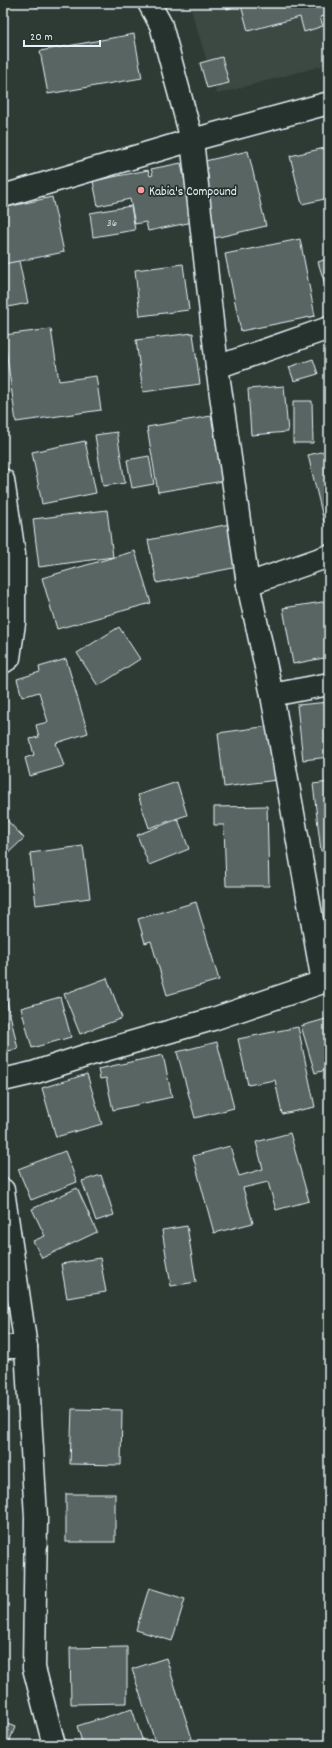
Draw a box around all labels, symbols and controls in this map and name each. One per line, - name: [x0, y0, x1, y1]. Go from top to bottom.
- scale bar: [24, 22, 100, 48]
- text: 20 m: [30, 29, 53, 46]
- place label: Kabia's Compound: [149, 183, 237, 202]
- marker: Kabia's Compound: [136, 185, 146, 195]
- house number: 36: [107, 216, 117, 232]

